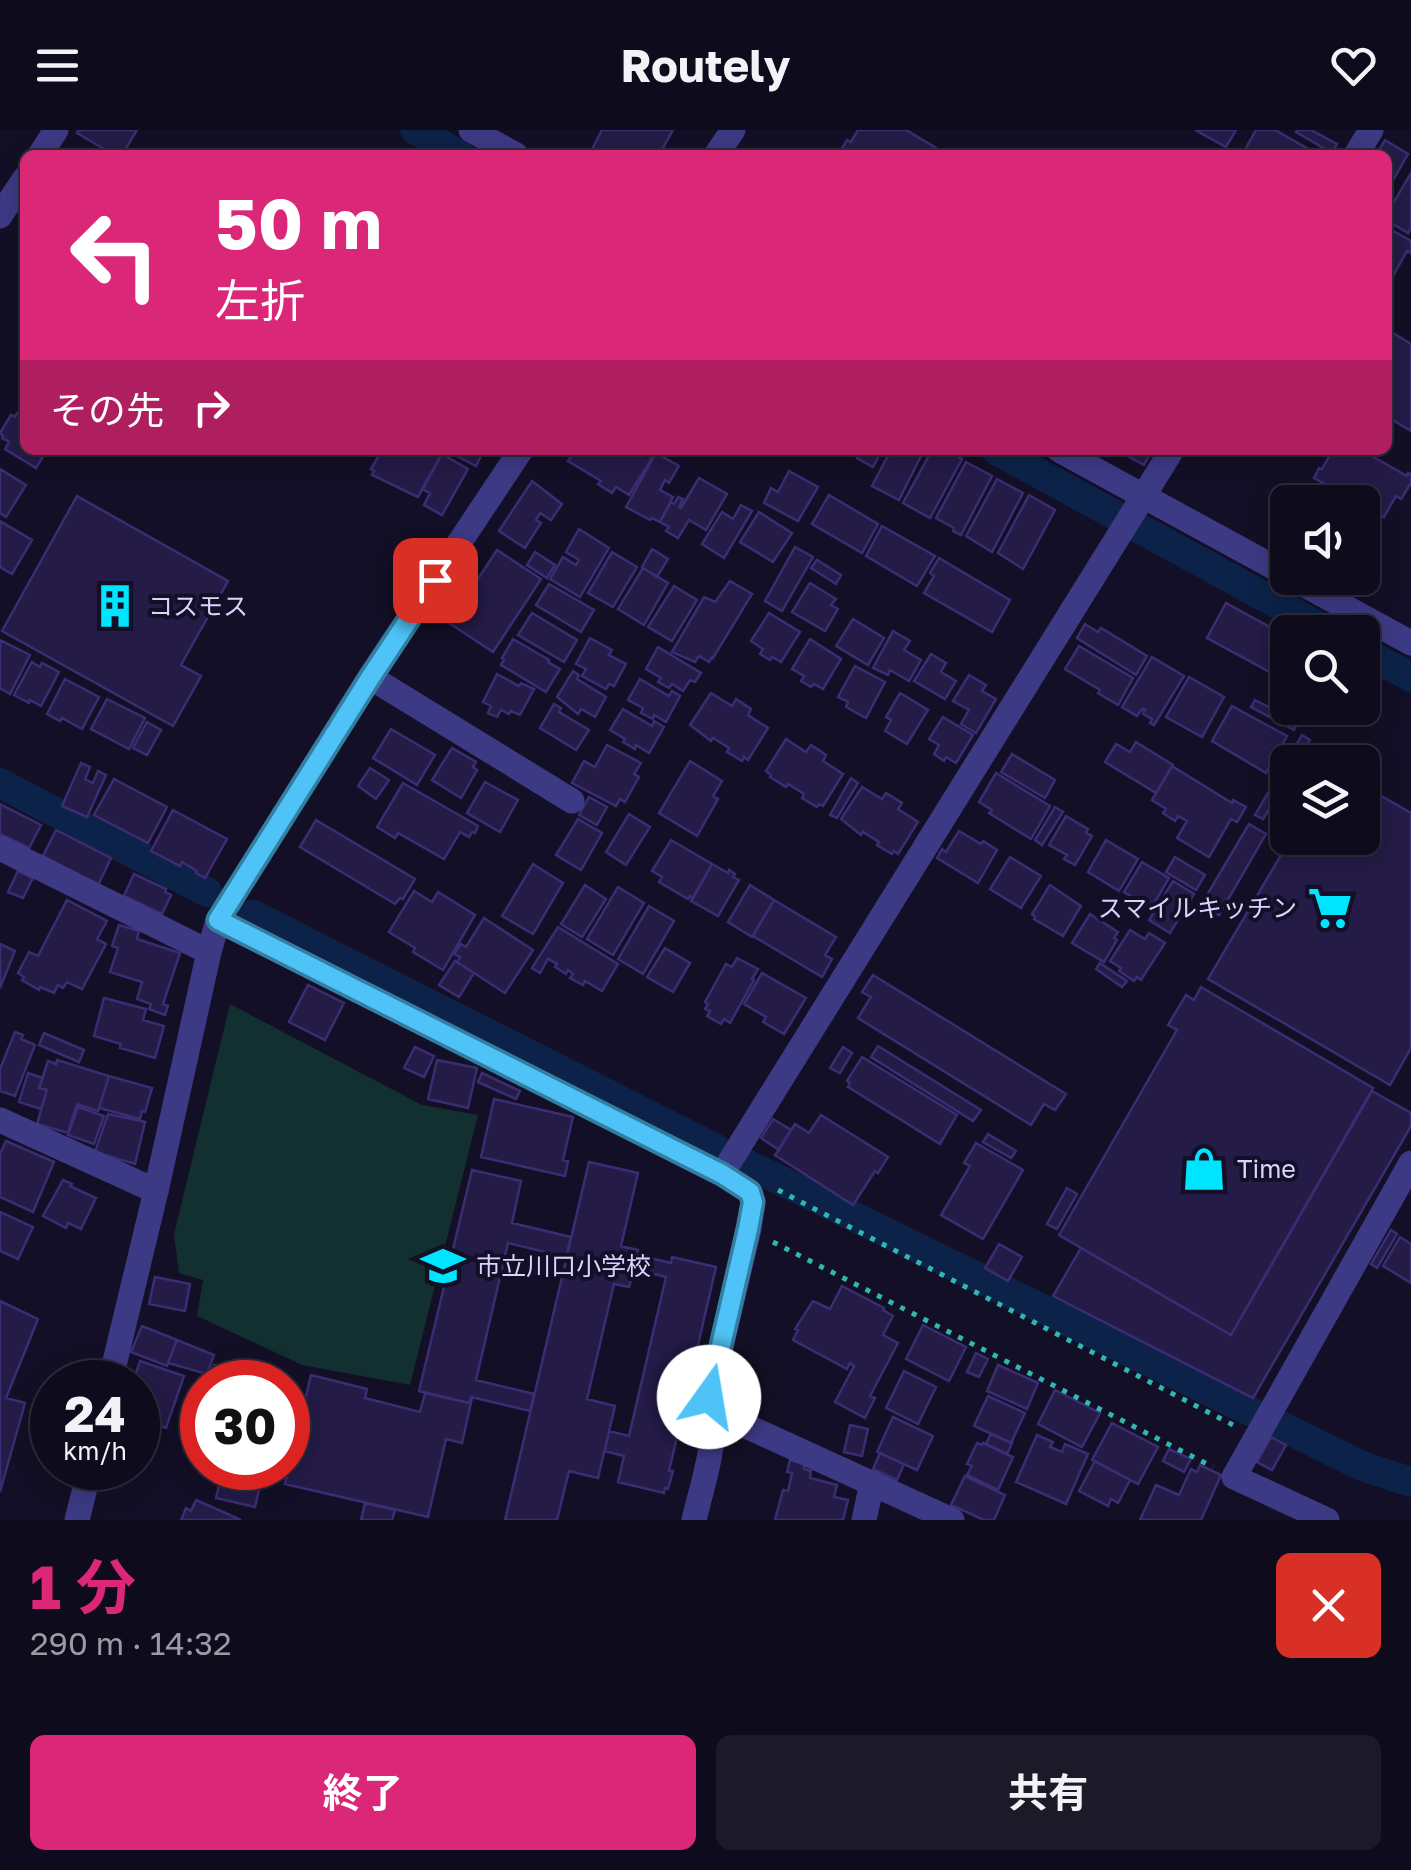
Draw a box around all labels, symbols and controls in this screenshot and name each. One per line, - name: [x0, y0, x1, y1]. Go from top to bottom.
- icon: menu: [30, 38, 85, 93]
- text: Routely: [620, 38, 791, 92]
- icon: heart: [1326, 38, 1381, 93]
- text: 50 m: [215, 180, 382, 264]
- icon: left: [50, 190, 180, 320]
- text: 左折: [215, 273, 305, 327]
- icon: right: [184, 380, 239, 435]
- text: その先: [50, 387, 164, 432]
- map controls: [1270, 485, 1380, 855]
- button: sound: [1270, 485, 1380, 595]
- pin: [393, 538, 478, 623]
- icon: arrive: [408, 553, 463, 608]
- building icon: コスモス: [91, 582, 139, 630]
- place label: コスモス: [148, 590, 248, 621]
- button: search: [1270, 615, 1380, 725]
- button: layers: [1270, 745, 1380, 855]
- supermarket icon: スマイルキッチン: [1306, 884, 1354, 932]
- place label: スマイルキッチン: [1098, 892, 1297, 923]
- shop icon: Time: [1180, 1145, 1228, 1193]
- place label: Time: [1237, 1153, 1296, 1184]
- school or university icon: 市立川口小学校: [419, 1242, 467, 1290]
- place label: 市立川口小学校: [476, 1250, 651, 1281]
- position arrow: [657, 1345, 761, 1449]
- speed limit sign: 30: [180, 1360, 310, 1490]
- text: 24: [64, 1383, 126, 1443]
- text: km/h: [63, 1435, 127, 1466]
- text: 1 分: [30, 1550, 136, 1622]
- button: close: [1276, 1553, 1381, 1658]
- text: 290 m · 14:32: [30, 1624, 232, 1662]
- button: 終了: [30, 1735, 696, 1850]
- button: 共有: [716, 1735, 1381, 1850]

